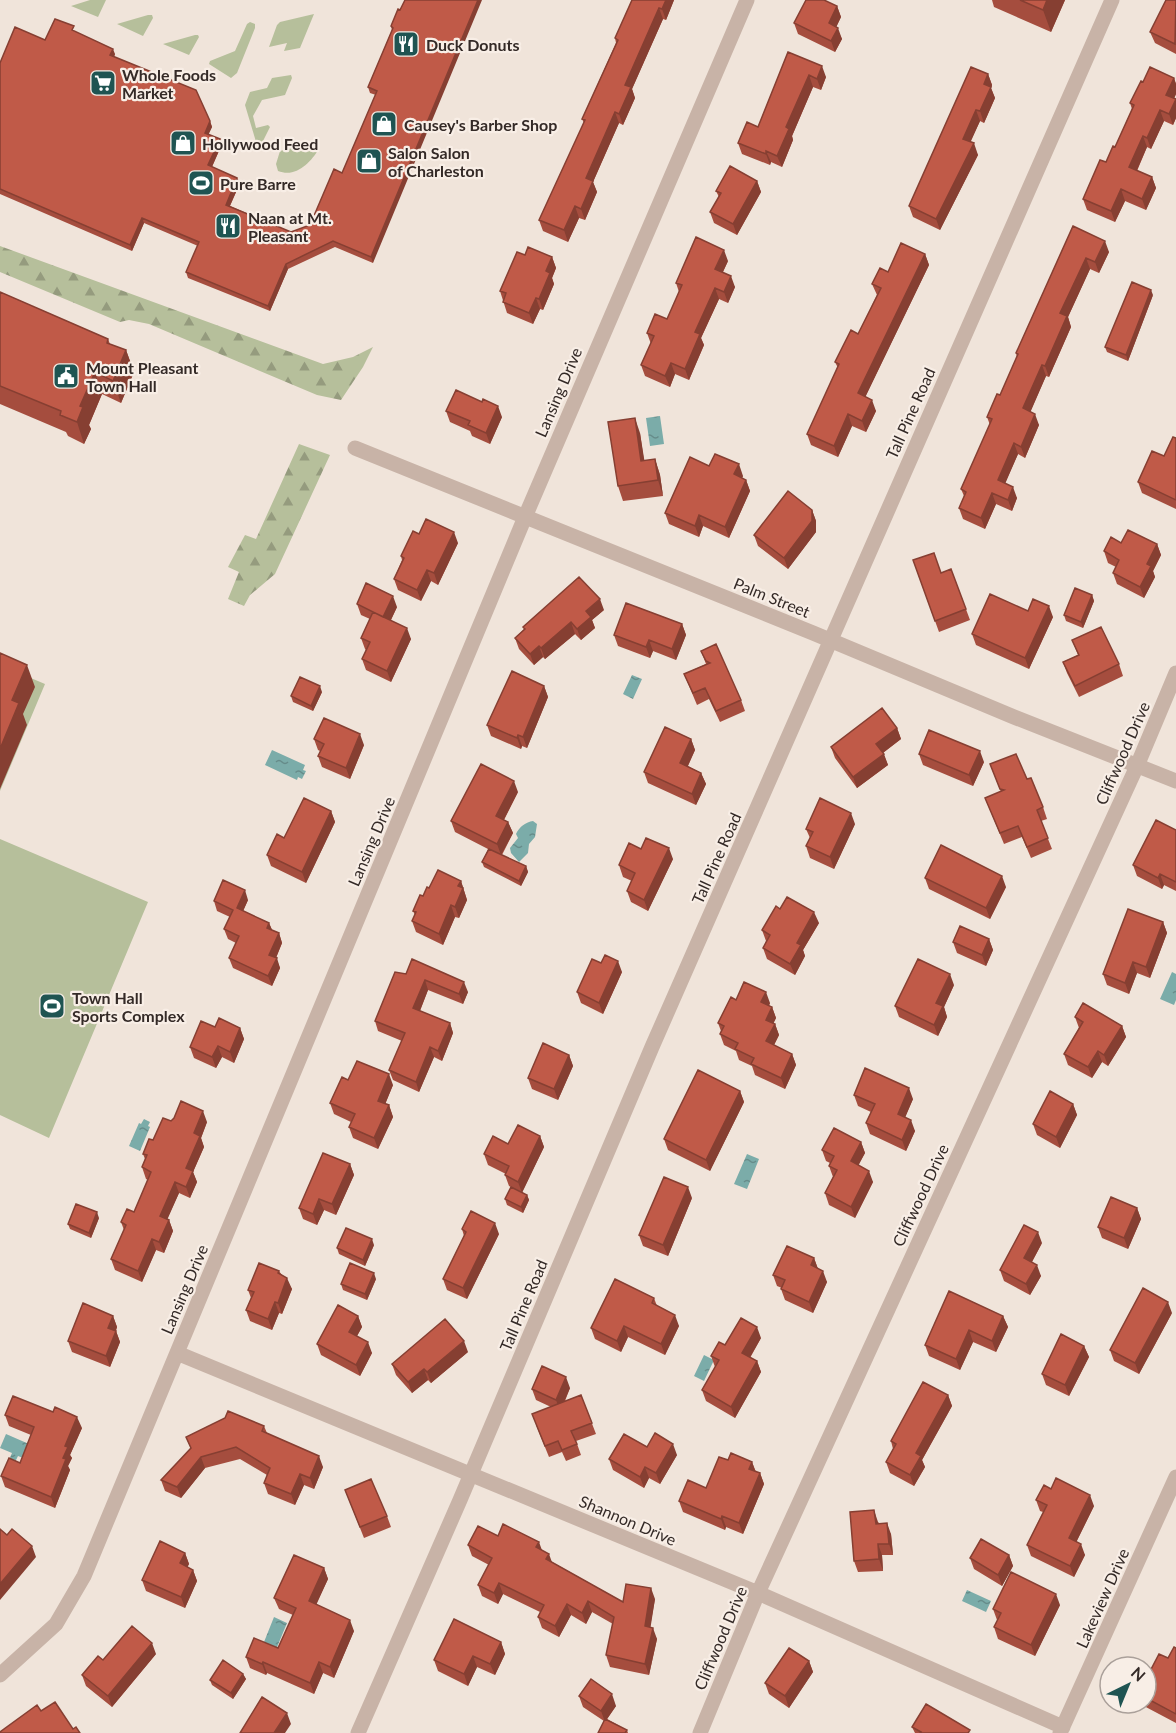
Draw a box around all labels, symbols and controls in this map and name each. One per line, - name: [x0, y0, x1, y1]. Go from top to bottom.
- restaurant icon: Duck Donuts: [391, 29, 421, 59]
- place label: Duck Donuts: [426, 35, 520, 54]
- place label: Whole Foods Market: [122, 65, 216, 102]
- supermarket icon: Whole Foods Market: [88, 68, 118, 98]
- shop icon: Causey's Barber Shop: [369, 109, 399, 139]
- place label: Causey's Barber Shop: [404, 115, 557, 134]
- shop icon: Hollywood Feed: [168, 128, 198, 158]
- place label: Hollywood Feed: [202, 134, 318, 153]
- place label: Salon Salon of Charleston: [388, 143, 484, 180]
- shop icon: Salon Salon of Charleston: [354, 146, 384, 176]
- sports icon: Pure Barre: [186, 168, 216, 198]
- place label: Pure Barre: [220, 174, 296, 193]
- place label: Naan at Mt. Pleasant: [248, 208, 332, 245]
- restaurant icon: Naan at Mt. Pleasant: [213, 211, 243, 241]
- street label: Lansing Drive: [531, 344, 585, 440]
- place label: Mount Pleasant Town Hall: [86, 358, 198, 395]
- public building icon: Mount Pleasant Town Hall: [51, 361, 81, 391]
- street label: Tall Pine Road: [881, 365, 939, 461]
- street label: Palm Street: [731, 573, 813, 621]
- street label: Cliffwood Drive: [1091, 699, 1153, 807]
- street label: Lansing Drive: [344, 793, 398, 889]
- street label: Tall Pine Road: [687, 810, 745, 906]
- place label: Town Hall Sports Complex: [72, 988, 185, 1025]
- sports icon: Town Hall Sports Complex: [37, 991, 67, 1021]
- street label: Cliffwood Drive: [888, 1141, 952, 1249]
- street label: Lansing Drive: [157, 1241, 211, 1337]
- street label: Tall Pine Road: [495, 1256, 551, 1354]
- street label: Shannon Drive: [577, 1491, 679, 1549]
- street label: Lakeview Drive: [1072, 1545, 1132, 1651]
- street label: Cliffwood Drive: [690, 1583, 750, 1693]
- north arrow: [1098, 1655, 1158, 1715]
- text: N: [1128, 1663, 1150, 1685]

